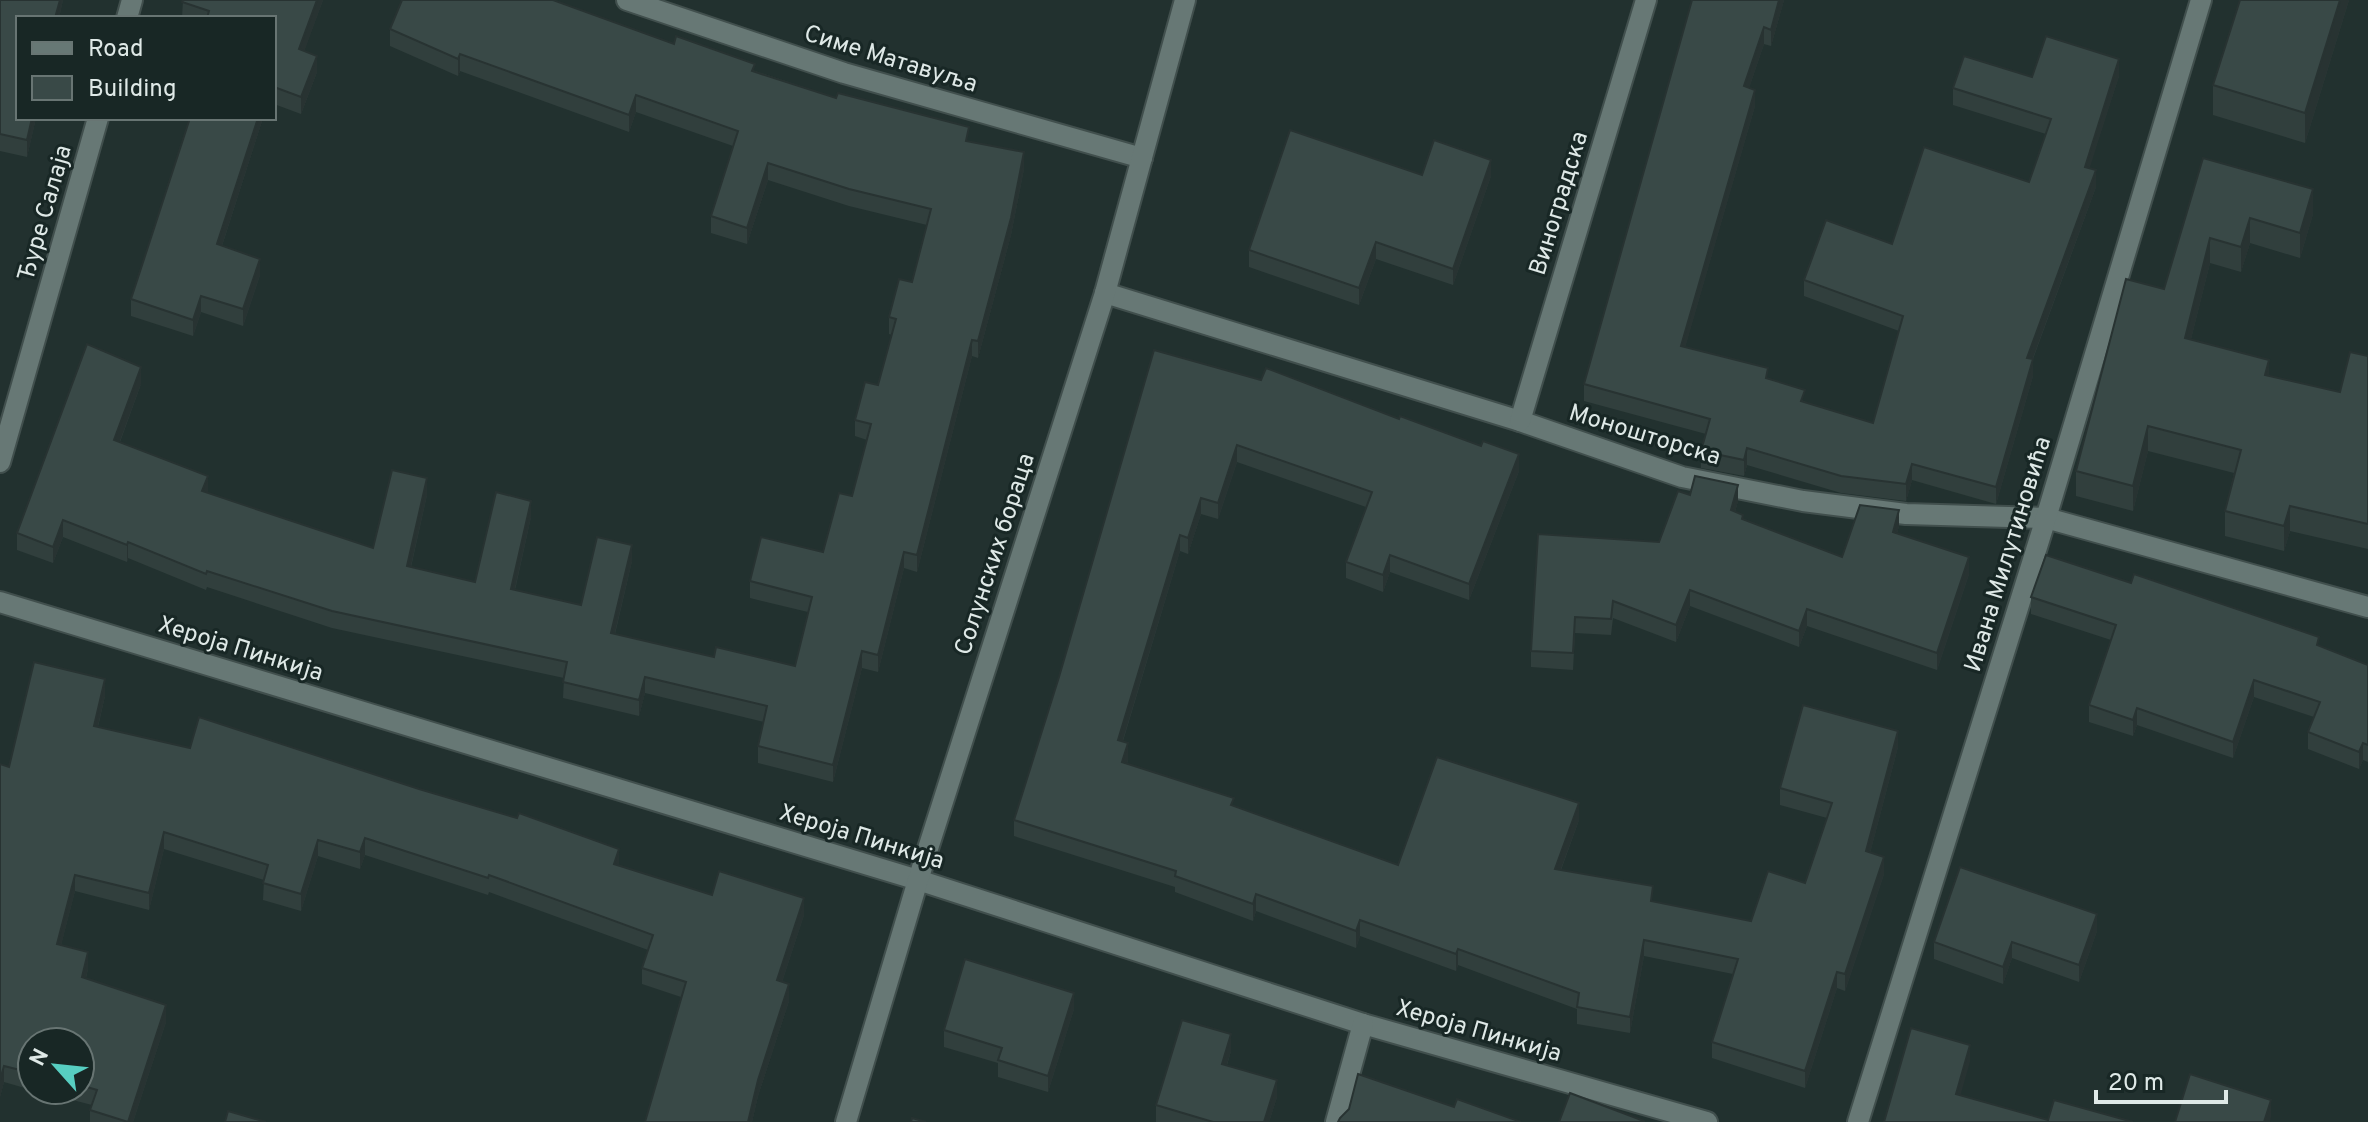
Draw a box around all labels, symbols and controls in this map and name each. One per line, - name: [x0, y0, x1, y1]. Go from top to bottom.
- legend: [16, 16, 276, 120]
- street label: Симе Матавуља: [800, 19, 981, 101]
- text: Road: [88, 35, 144, 65]
- text: Building: [88, 75, 177, 105]
- street label: Виноградска: [1524, 128, 1596, 279]
- street label: Ђуре Салаја: [12, 142, 80, 285]
- street label: Моношторска: [1565, 399, 1724, 473]
- street label: Ивана Милутиновића: [1959, 433, 2059, 676]
- street label: Солунских бораца: [949, 450, 1043, 659]
- street label: Хероја Пинкија: [154, 611, 326, 689]
- street label: Хероја Пинкија: [775, 799, 947, 877]
- street label: Хероја Пинкија: [1392, 994, 1565, 1070]
- north arrow: [16, 1026, 96, 1106]
- text: N: [25, 1045, 56, 1071]
- scale bar: [2096, 1054, 2226, 1104]
- text: 20 m: [2108, 1069, 2164, 1099]

